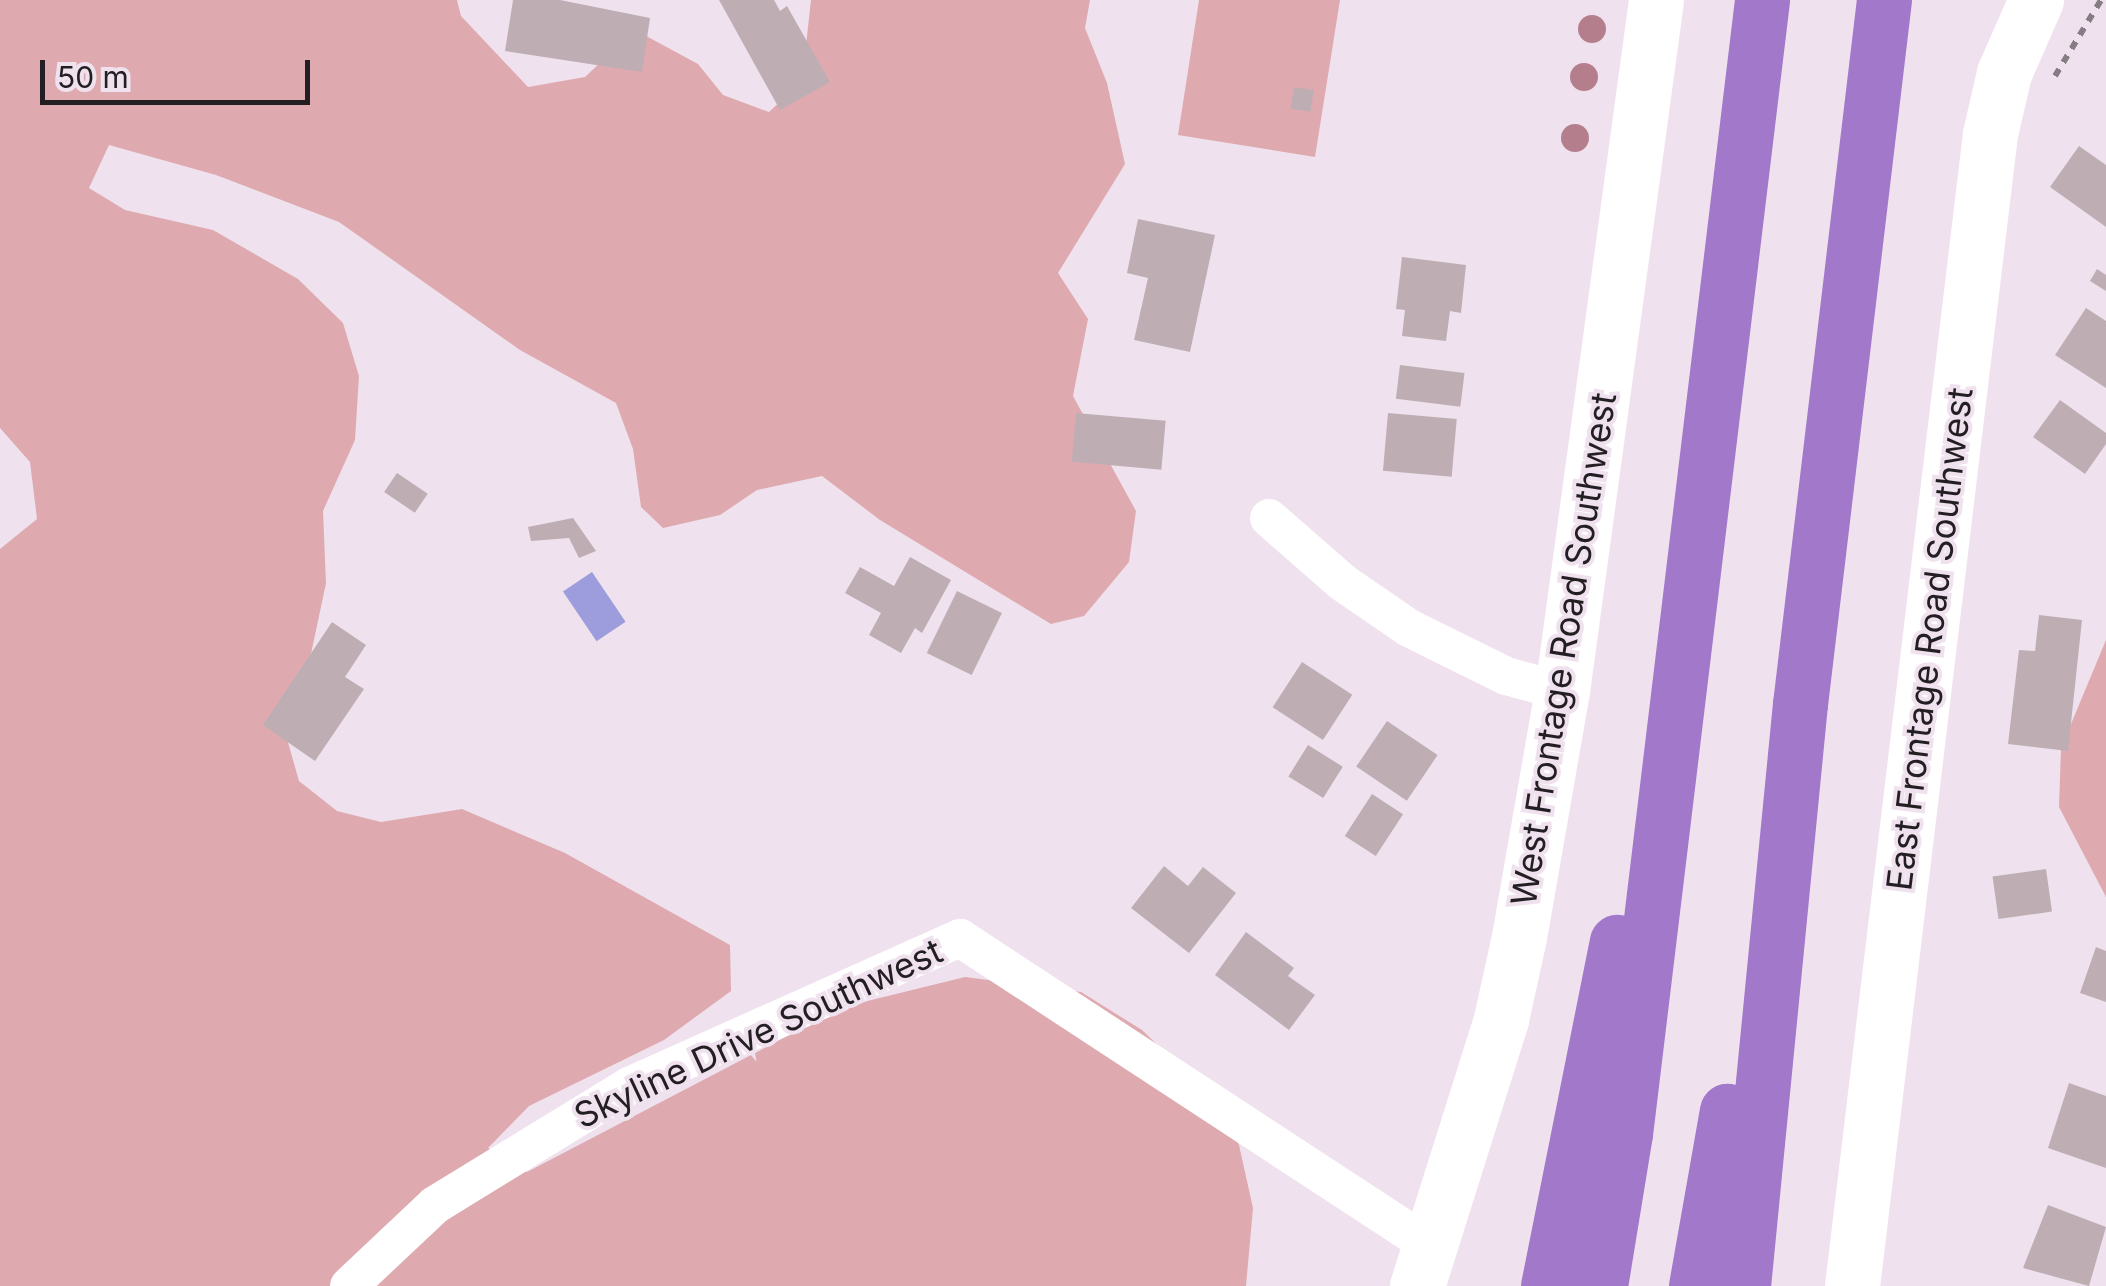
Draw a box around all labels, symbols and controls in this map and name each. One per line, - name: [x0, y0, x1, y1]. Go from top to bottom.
- scale bar: [45, 40, 315, 102]
- text: 50 m: [57, 59, 129, 95]
- street label: East Frontage Road Southwest: [1877, 385, 1981, 893]
- street label: West Frontage Road Southwest: [1502, 390, 1624, 908]
- street label: Skyline Drive Southwest: [568, 929, 948, 1137]

